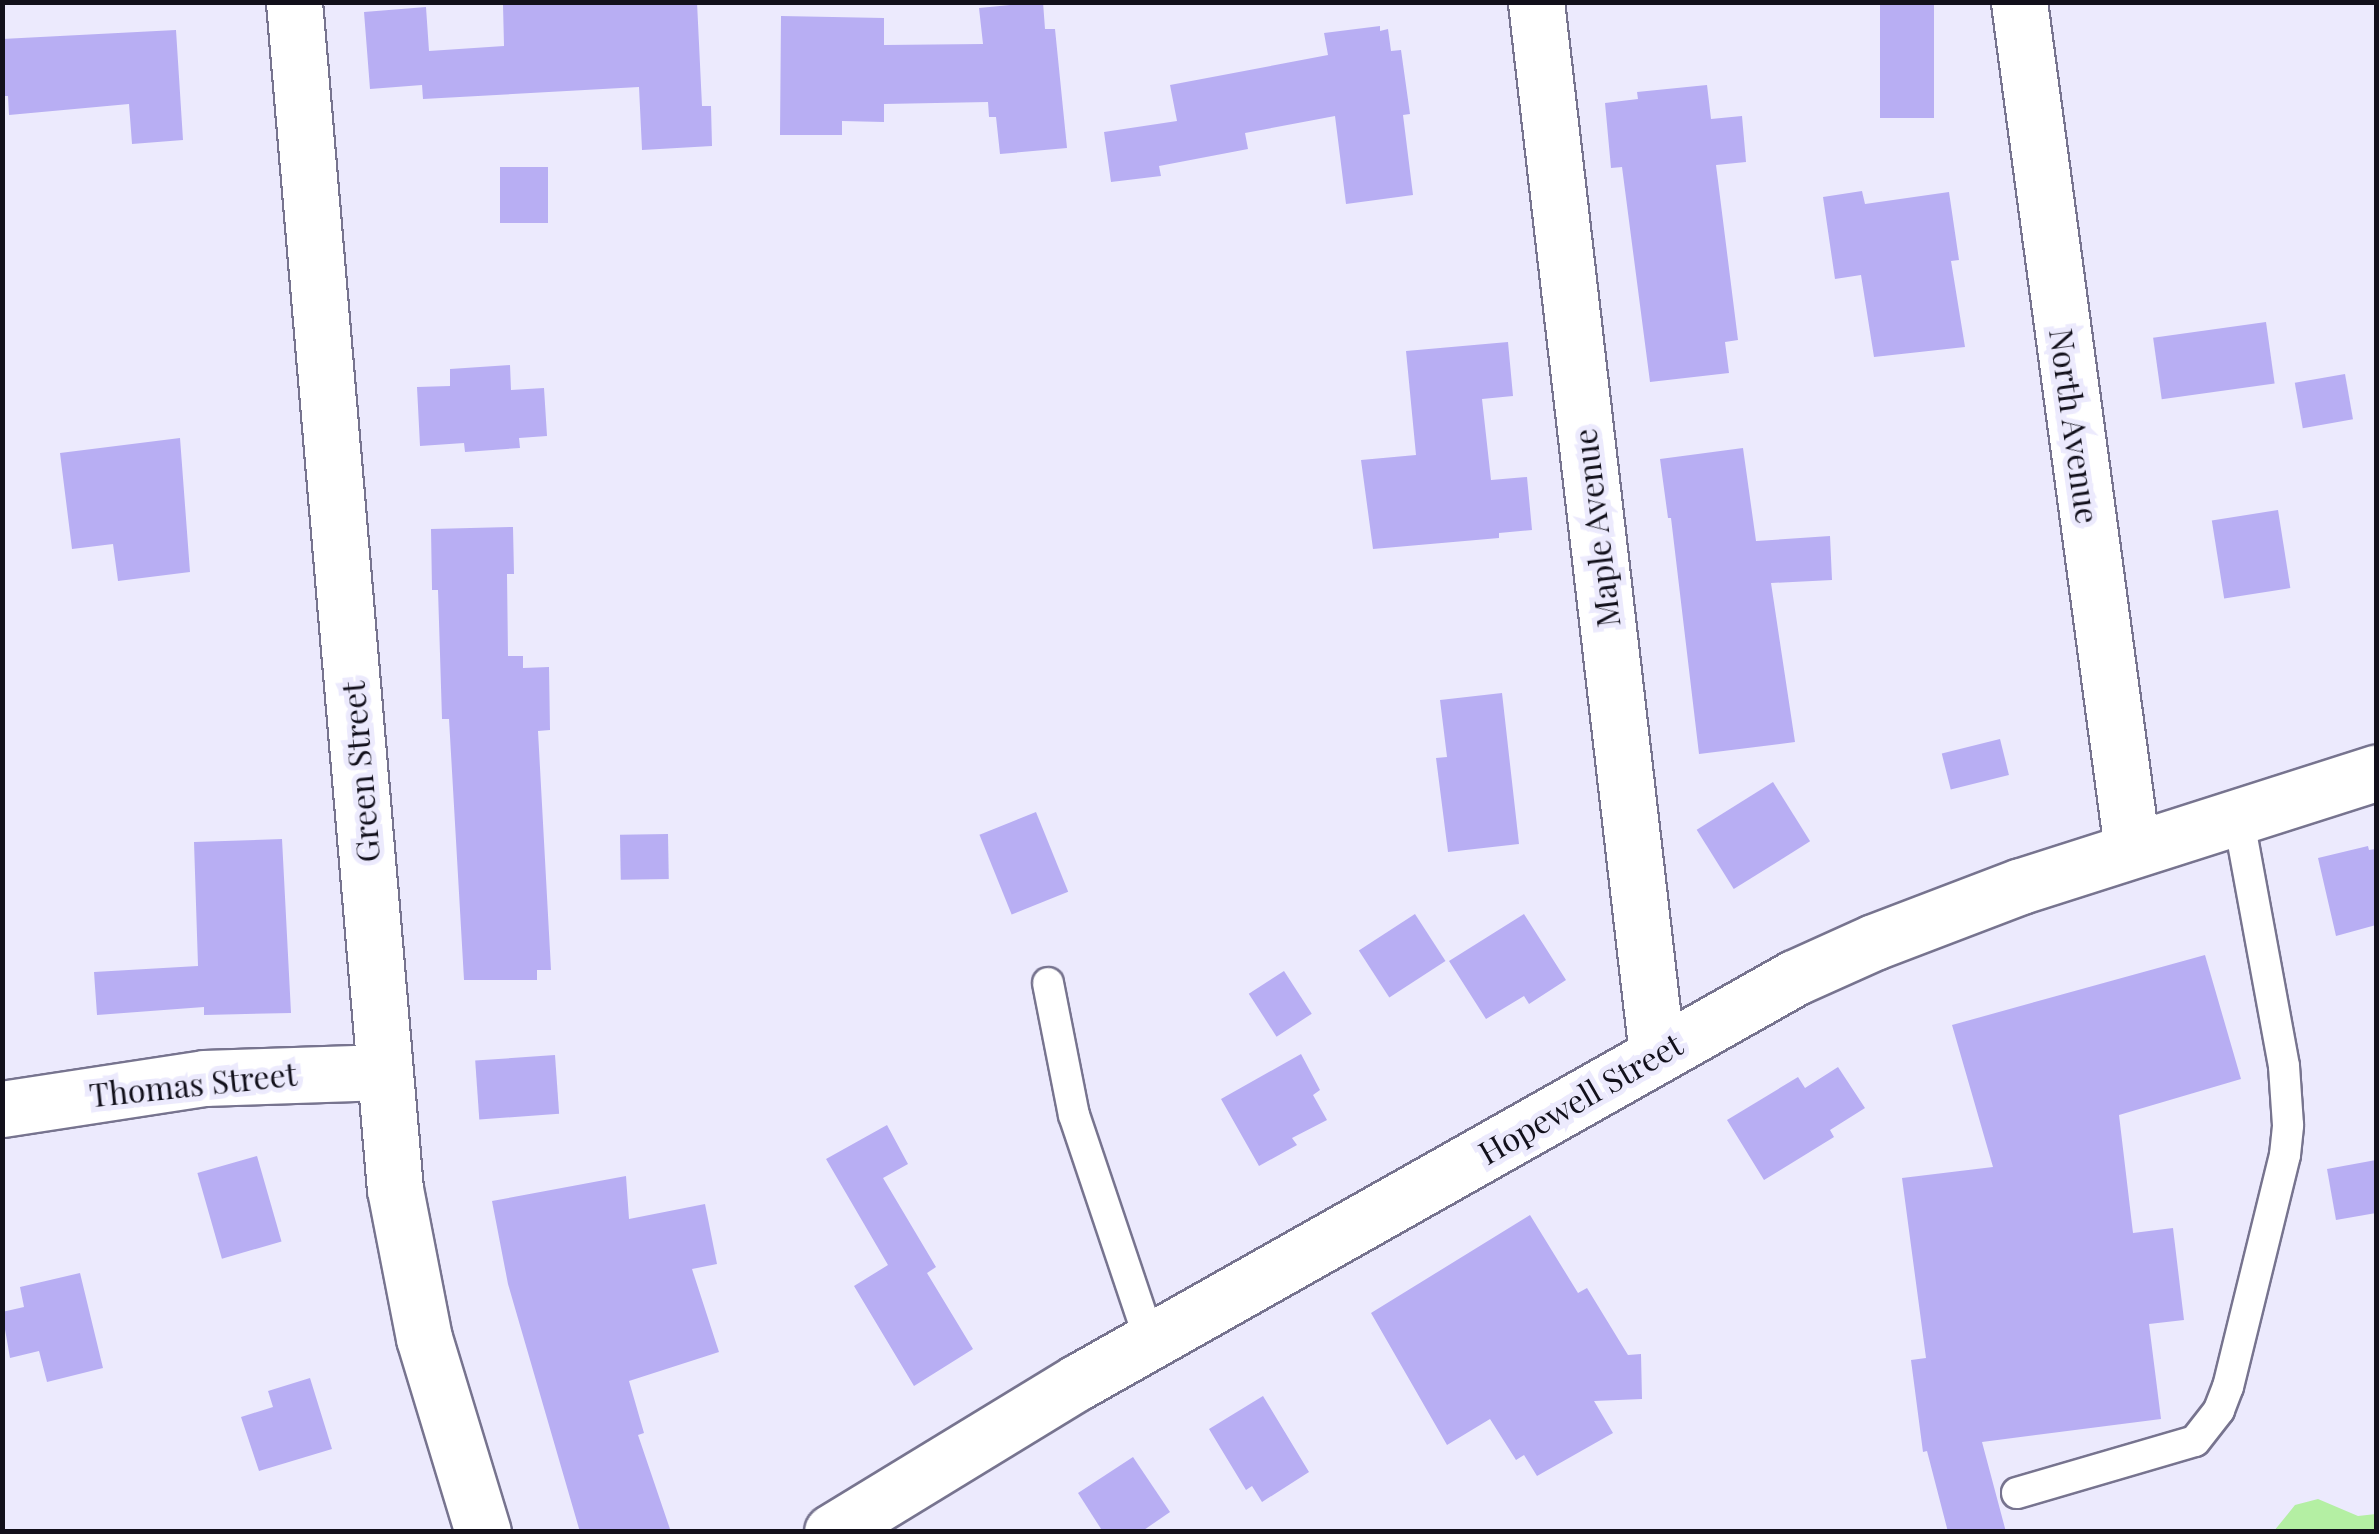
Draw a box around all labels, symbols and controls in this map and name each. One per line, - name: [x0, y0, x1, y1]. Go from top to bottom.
- street label: North Avenue: [2042, 326, 2108, 526]
- street label: Maple Avenue: [1565, 426, 1627, 630]
- street label: Green Street: [333, 680, 387, 864]
- street label: Hopewell Street: [1471, 1024, 1689, 1172]
- street label: Thomas Street: [87, 1054, 299, 1114]

